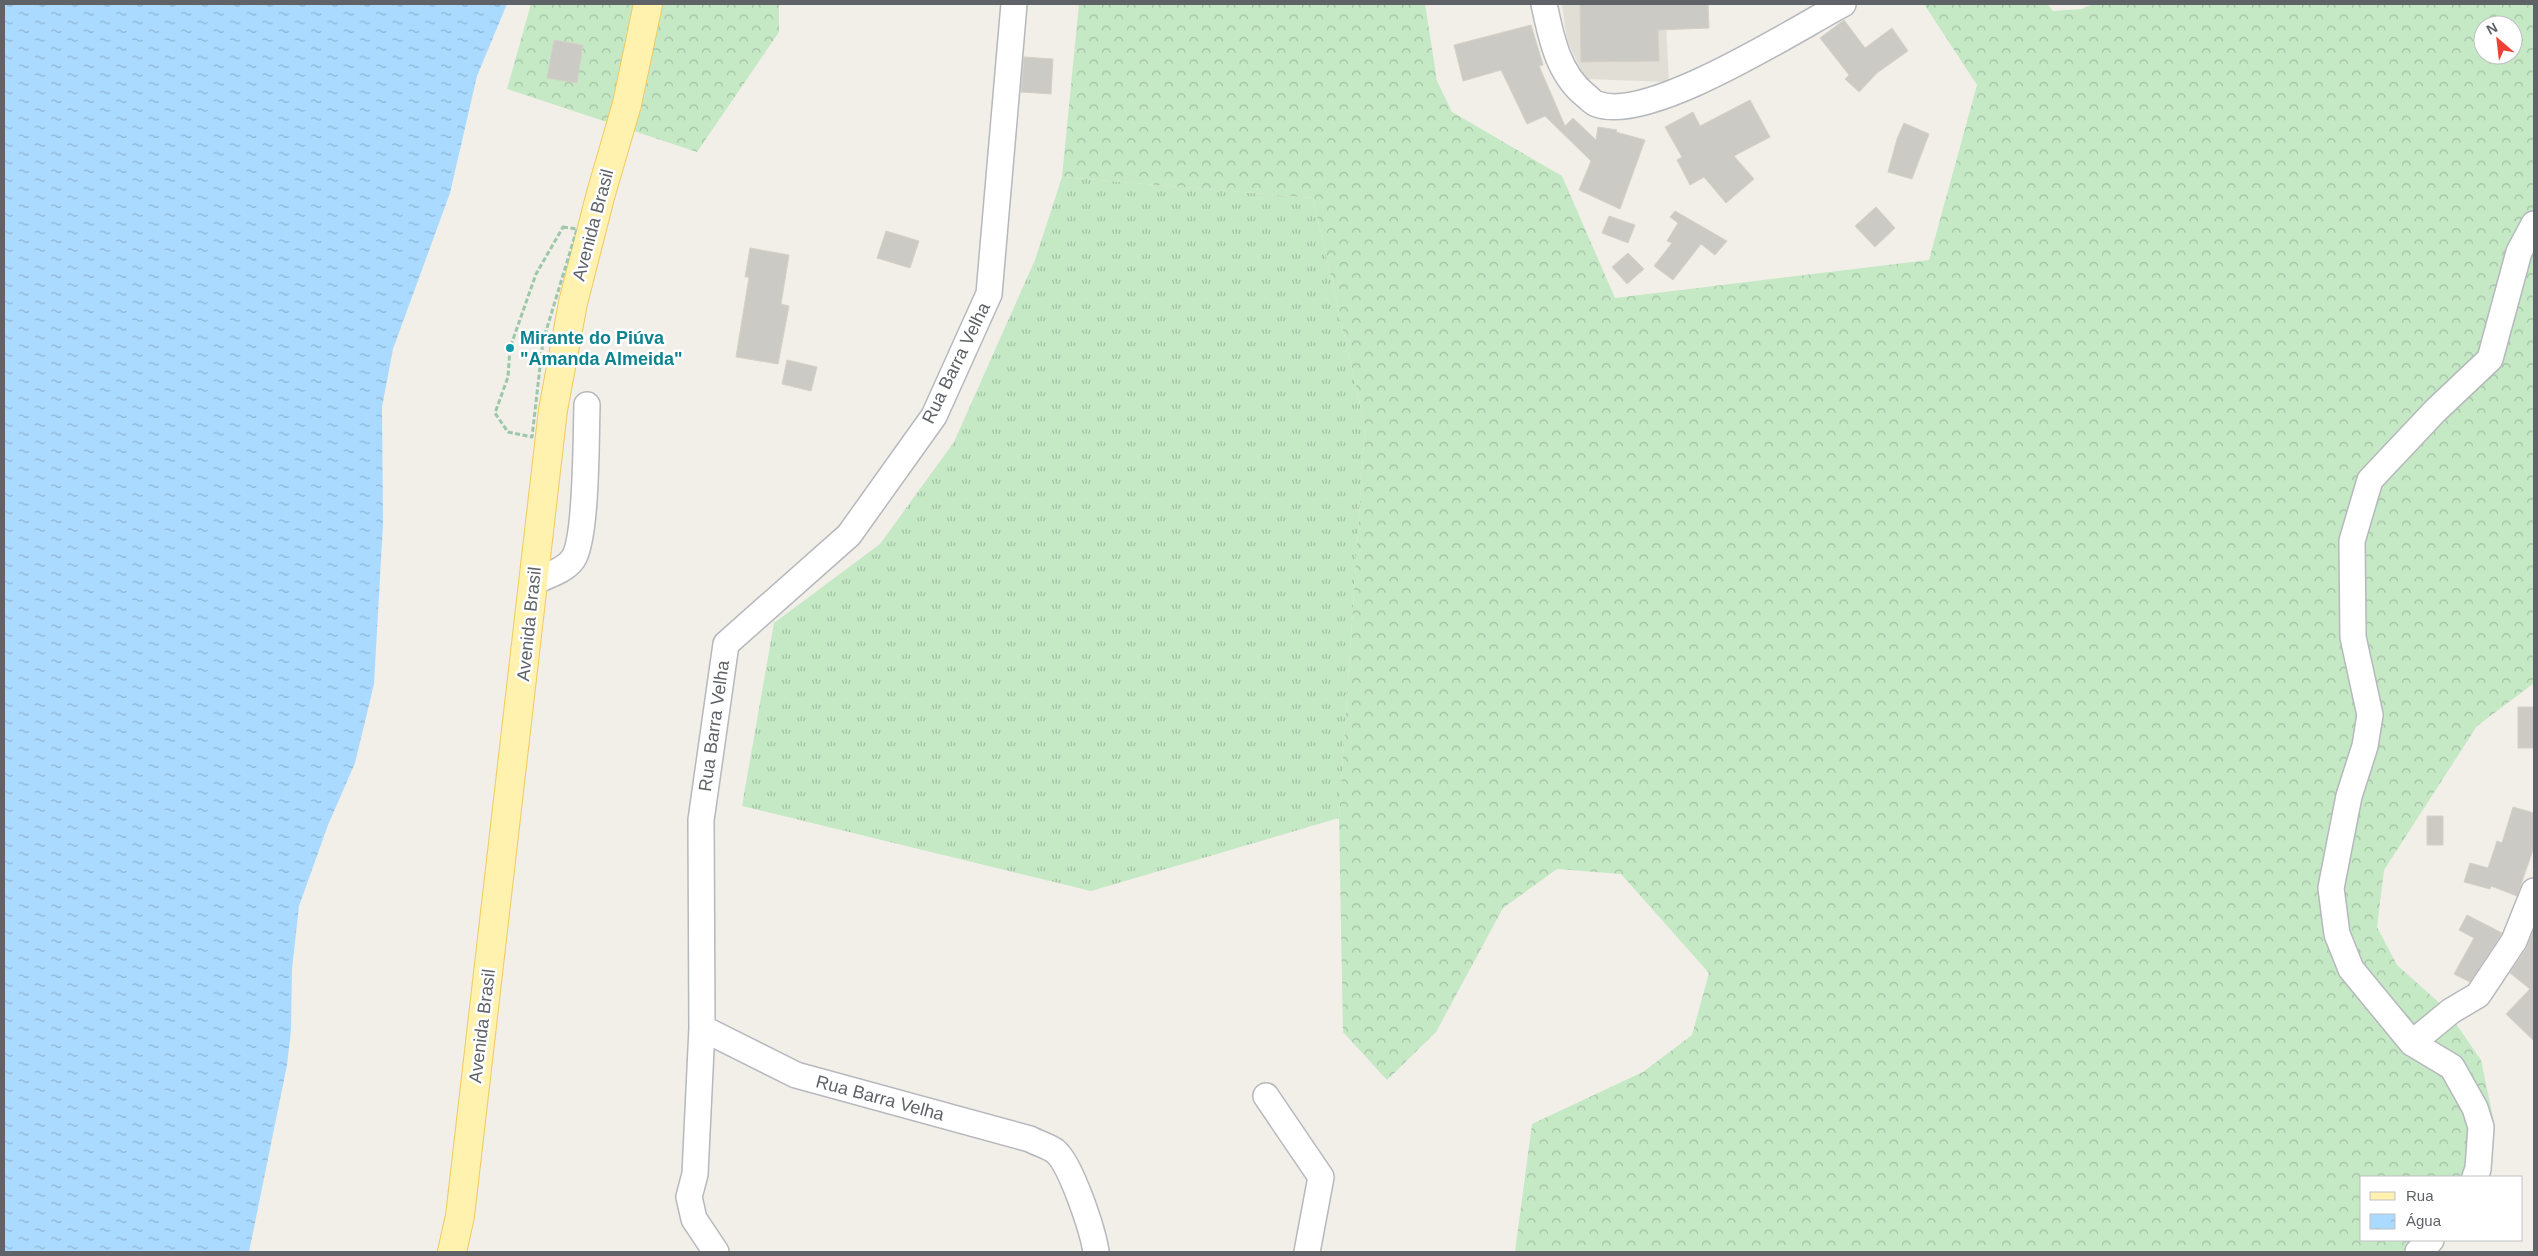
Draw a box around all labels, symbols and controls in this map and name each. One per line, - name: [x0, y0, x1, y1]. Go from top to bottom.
- north arrow: [2473, 15, 2523, 65]
- text: N: [2484, 19, 2500, 38]
- street label: Avenida Brasil: [568, 167, 618, 283]
- street label: Rua Barra Velha: [918, 298, 994, 427]
- place label: Mirante do Piúva "Amanda Almeida": [520, 328, 682, 369]
- marker: Mirante do Piúva "Amanda Almeida": [504, 342, 516, 354]
- street label: Avenida Brasil: [513, 566, 545, 682]
- street label: Rua Barra Velha: [695, 658, 733, 793]
- street label: Avenida Brasil: [465, 968, 499, 1084]
- street label: Rua Barra Velha: [814, 1071, 947, 1125]
- legend: [2360, 1176, 2523, 1241]
- text: Rua: [2406, 1187, 2434, 1204]
- text: Água: [2406, 1212, 2442, 1229]

